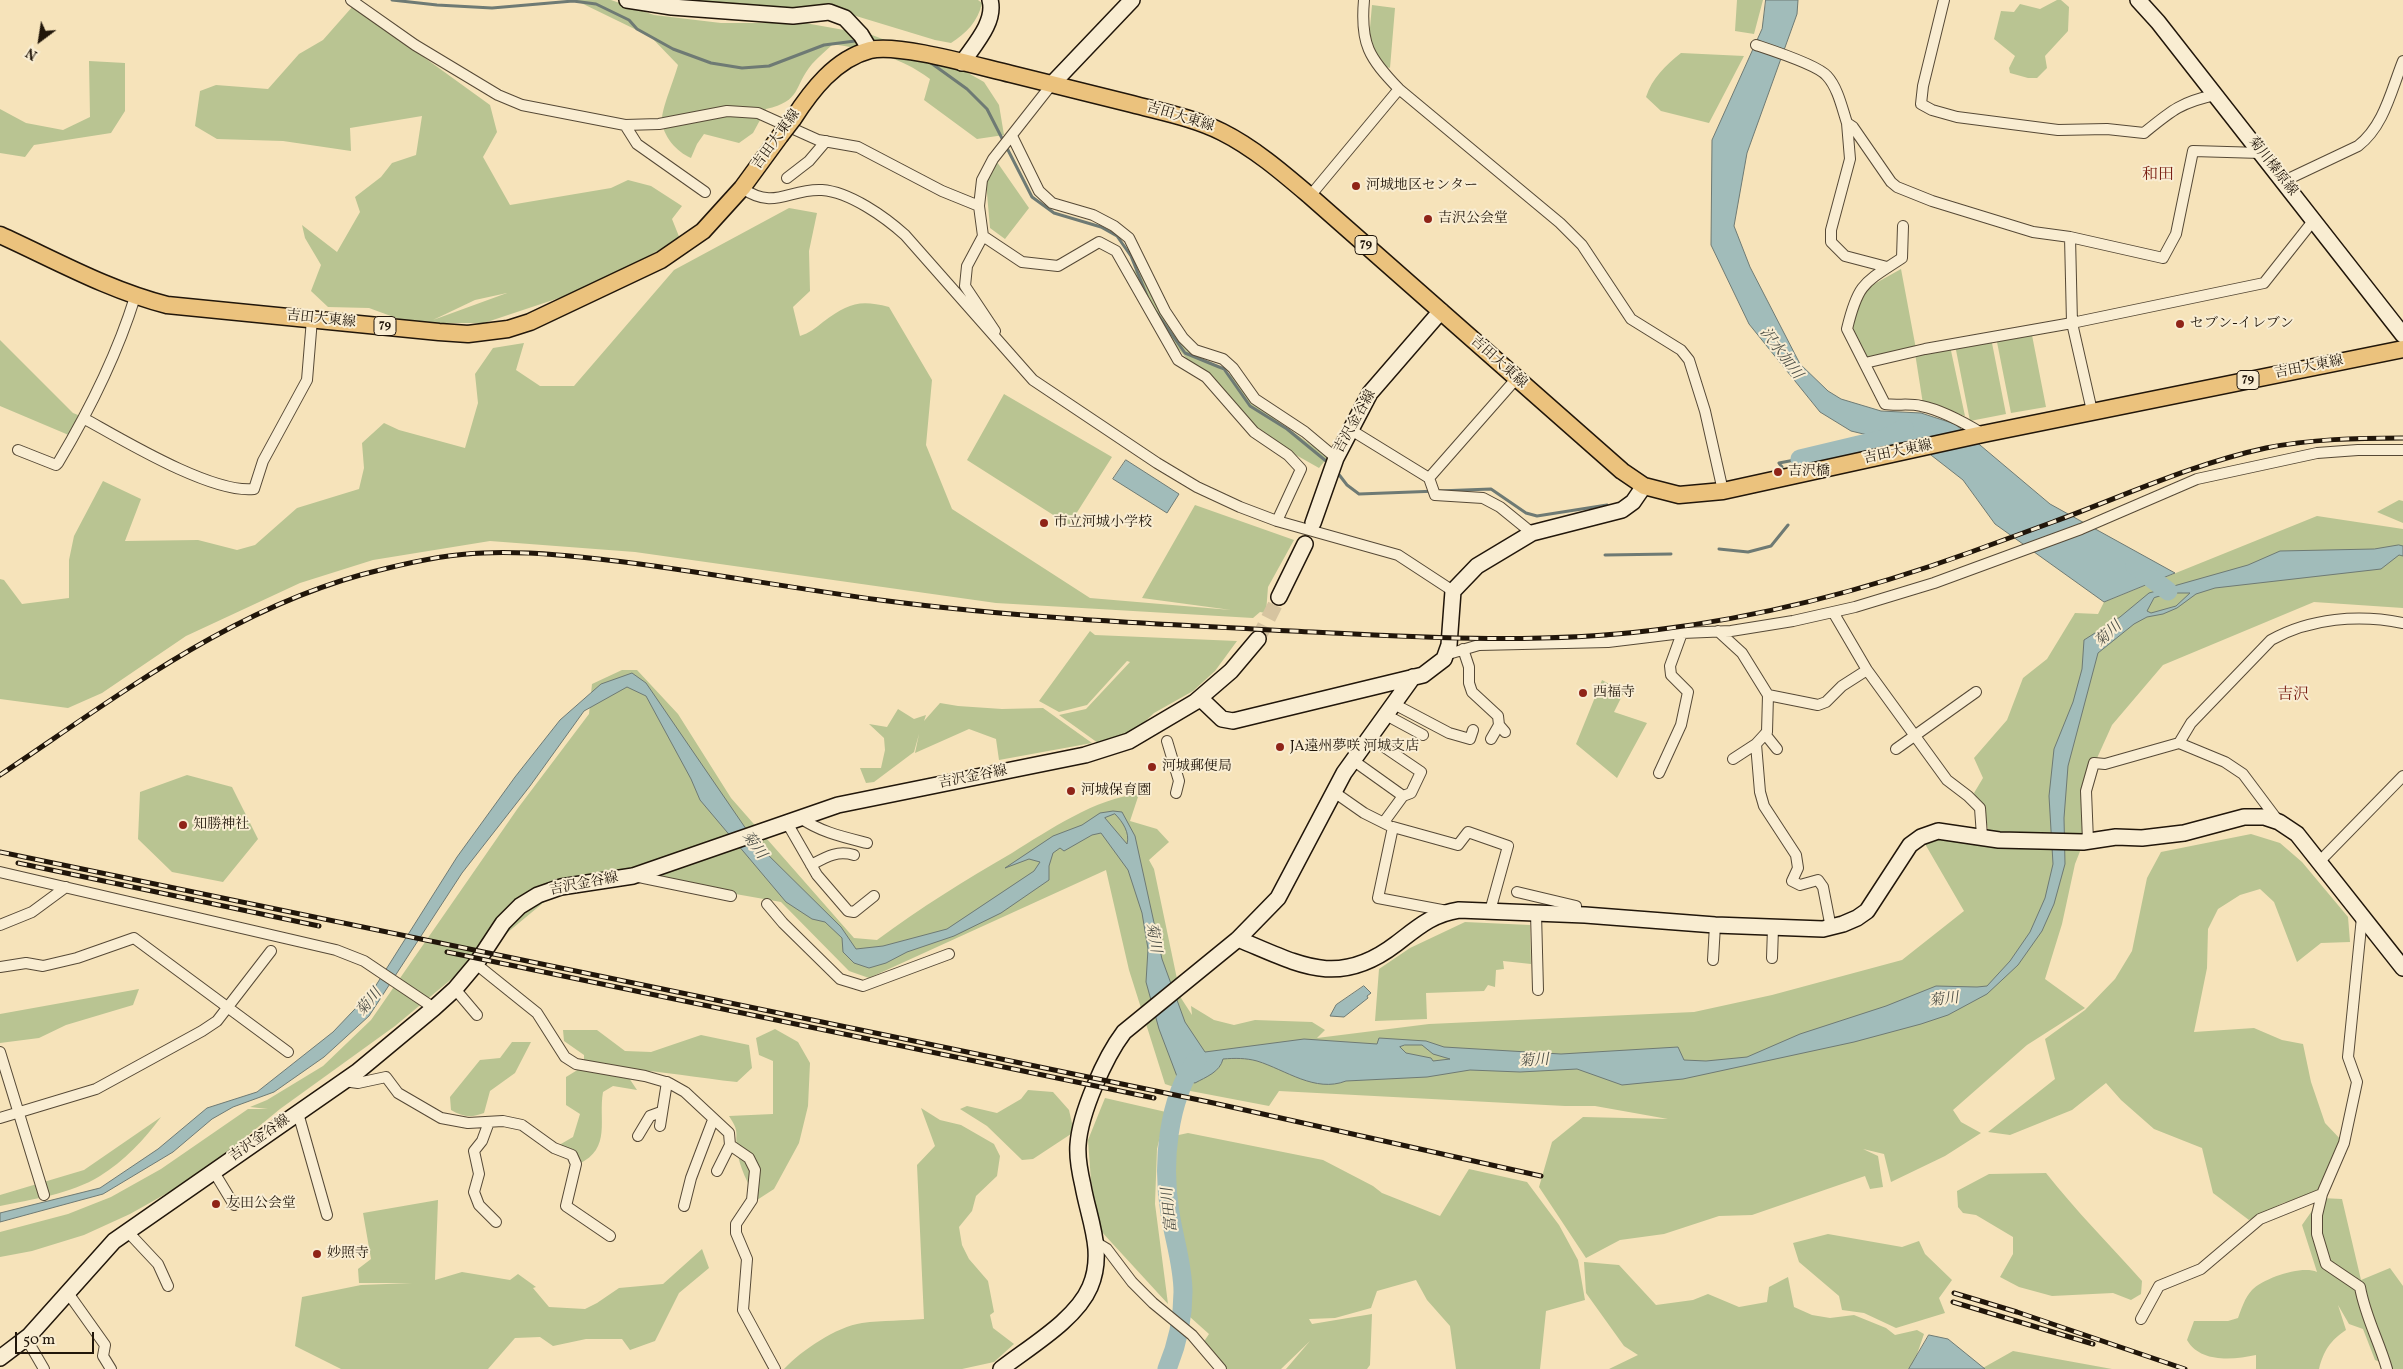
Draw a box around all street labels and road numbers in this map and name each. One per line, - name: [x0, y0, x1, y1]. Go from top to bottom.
- street label: 吉田大東線: [1144, 100, 1216, 136]
- street label: 吉田大東線: [750, 107, 804, 173]
- street label: 菊川榛原線: [2244, 134, 2300, 200]
- road number: 79: [1355, 236, 1377, 254]
- street label: 吉田大東線: [285, 308, 357, 332]
- road number: 79: [374, 316, 396, 336]
- street label: 吉田大東線: [1466, 333, 1530, 393]
- street label: 吉田大東線: [2273, 353, 2345, 383]
- road number: 79: [2237, 370, 2259, 390]
- street label: 吉沢金谷線: [1332, 387, 1380, 457]
- street label: 吉田大東線: [1862, 438, 1934, 468]
- street label: 吉沢金谷線: [937, 763, 1009, 793]
- street label: 吉沢金谷線: [548, 870, 620, 900]
- street label: 吉沢金谷線: [227, 1112, 293, 1166]

